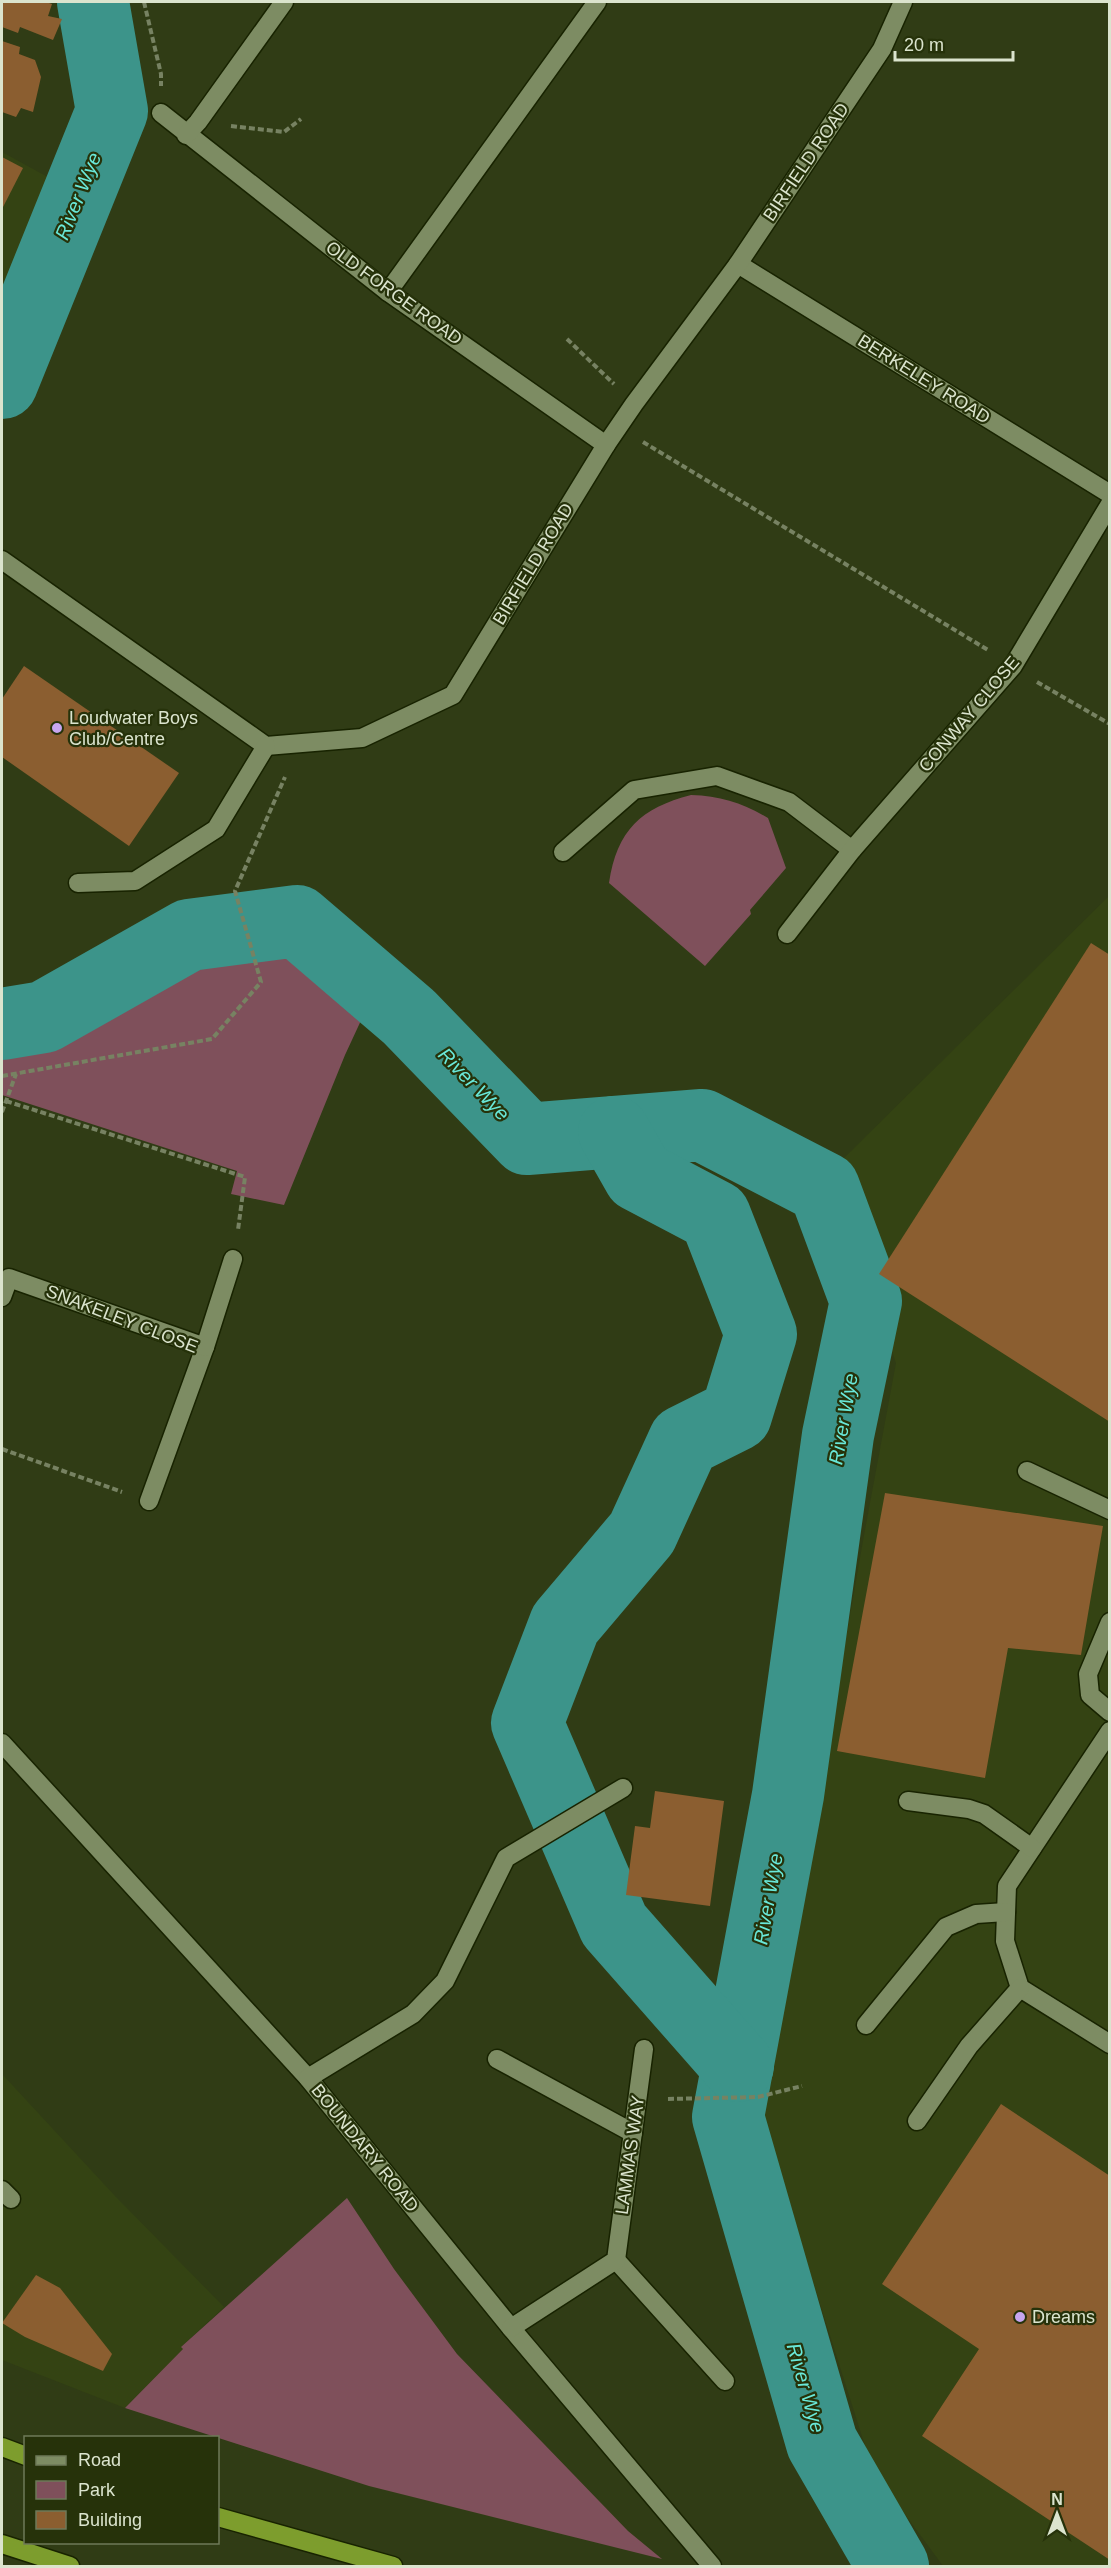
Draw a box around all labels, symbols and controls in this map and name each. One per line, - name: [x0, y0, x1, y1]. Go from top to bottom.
- scale bar: [895, 24, 1014, 62]
- text: 20 m: [904, 35, 944, 55]
- street label: BIRFIELD ROAD: [759, 99, 853, 225]
- water label: River Wye: [51, 149, 105, 243]
- street label: OLD FORGE ROAD: [322, 237, 466, 349]
- street label: BERKELEY ROAD: [854, 330, 994, 428]
- street label: BIRFIELD ROAD: [489, 500, 577, 628]
- street label: CONWAY CLOSE: [915, 652, 1023, 776]
- place label: Loudwater Boys Club/Centre: [69, 708, 198, 749]
- marker: Loudwater Boys Club/Centre: [50, 721, 64, 735]
- water label: River Wye: [434, 1043, 514, 1125]
- street label: SNAKELEY CLOSE: [43, 1281, 201, 1357]
- water label: River Wye: [824, 1372, 862, 1466]
- water label: River Wye: [749, 1852, 787, 1946]
- street label: BOUNDARY ROAD: [307, 2080, 423, 2216]
- street label: LAMMAS WAY: [612, 2094, 648, 2216]
- place label: Dreams: [1032, 2307, 1095, 2327]
- marker: Dreams: [1013, 2310, 1027, 2324]
- water label: River Wye: [783, 2341, 829, 2435]
- legend: [24, 2436, 219, 2544]
- text: Road: [78, 2450, 121, 2470]
- text: Park: [78, 2480, 116, 2500]
- north arrow: [1027, 2484, 1087, 2544]
- text: N: [1051, 2491, 1063, 2508]
- text: Building: [78, 2510, 142, 2530]

